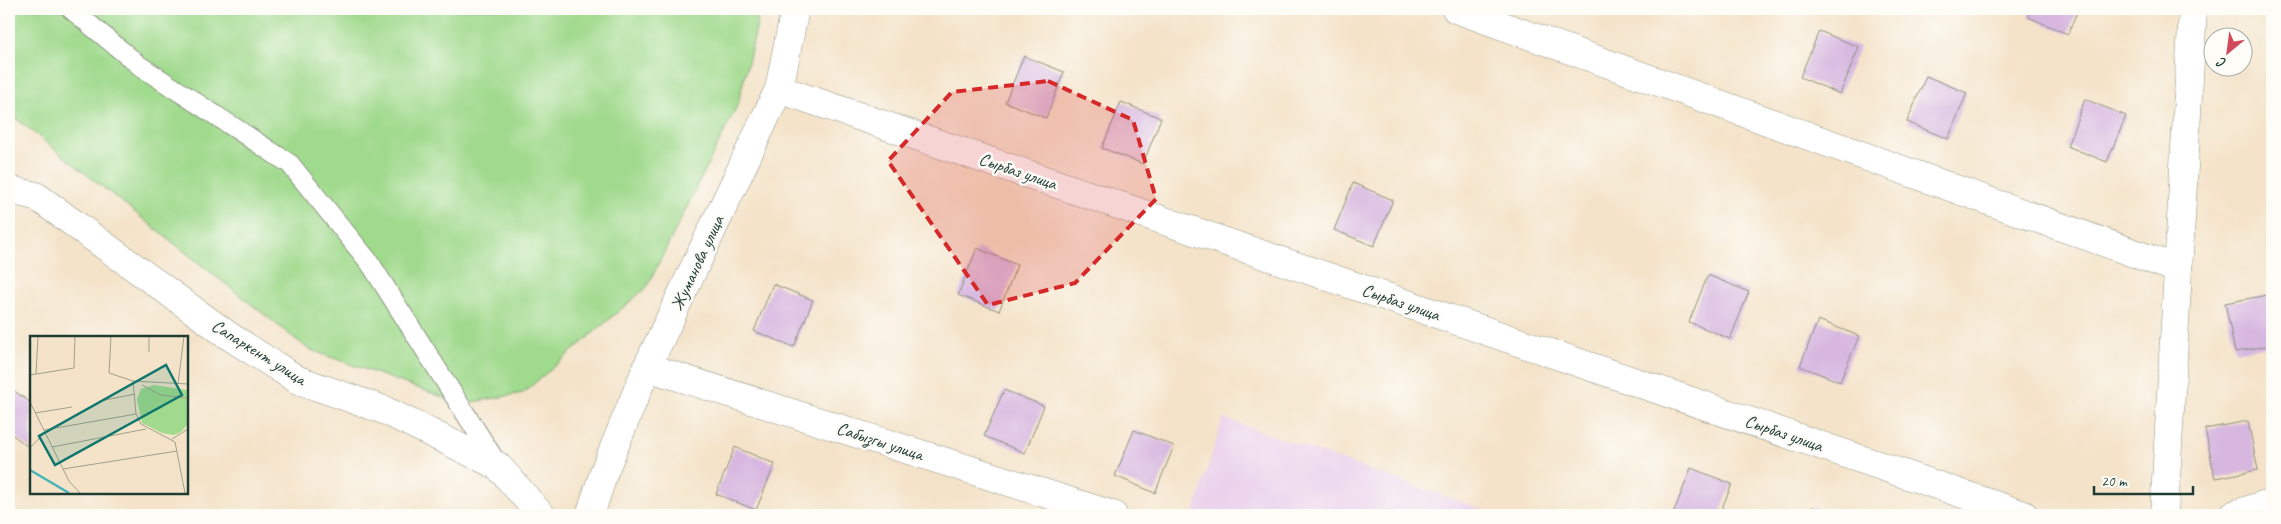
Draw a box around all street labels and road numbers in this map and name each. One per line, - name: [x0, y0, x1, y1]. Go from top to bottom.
- street label: Сырбаз улица: [976, 147, 1061, 195]
- street label: Жуманова улица: [665, 211, 729, 314]
- street label: Сырбаз улица: [1359, 278, 1444, 326]
- street label: Сапаркент улица: [208, 314, 312, 391]
- street label: Сырбаз улица: [1742, 409, 1827, 457]
- street label: Сабызгы улица: [834, 417, 927, 467]

